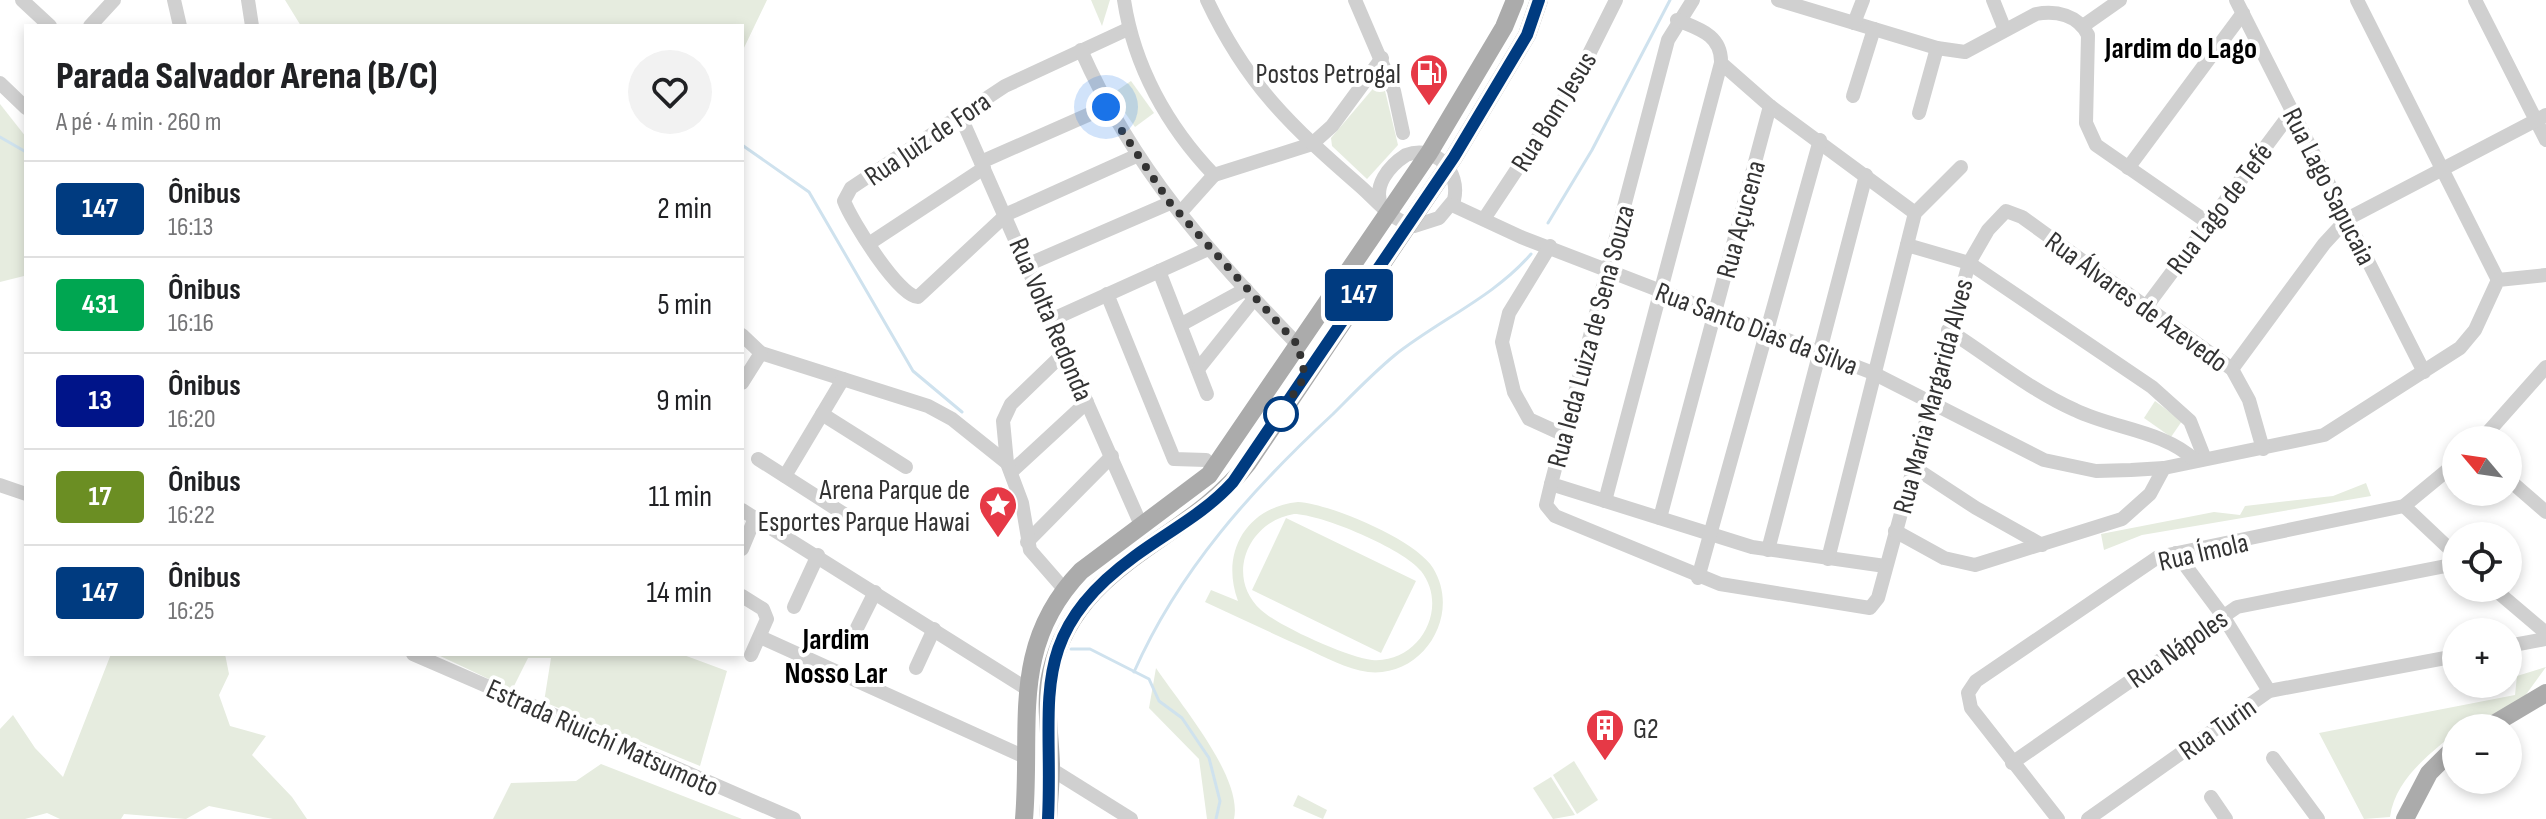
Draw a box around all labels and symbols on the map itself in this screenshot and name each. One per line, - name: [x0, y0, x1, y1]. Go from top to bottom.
- district label: Jardim do Lago: [2104, 31, 2257, 67]
- street label: Rua Bom Jesus: [1504, 46, 1604, 178]
- fuel station icon: Postos Petrogal: [1408, 52, 1450, 107]
- place label: Postos Petrogal: [1256, 58, 1401, 91]
- street label: Rua Juiz de Fora: [859, 85, 997, 193]
- your location: [1086, 87, 1126, 127]
- street label: Rua Lago Sapucaia: [2275, 103, 2382, 271]
- street label: Rua Lago de Tefé: [2160, 137, 2280, 281]
- street label: Rua Açucena: [1710, 157, 1773, 282]
- street label: Rua Ieda Luiza de Sena Souza: [1541, 202, 1642, 471]
- street label: Rua Álvares de Azevedo: [2038, 225, 2234, 379]
- street label: Rua Volta Redonda: [1002, 233, 1100, 406]
- line badge: 147: [1313, 269, 1405, 321]
- street label: Rua Maria Margarida Alves: [1886, 275, 1981, 517]
- street label: Rua Santo Dias da Silva: [1651, 276, 1862, 383]
- unlabelled marker: [1264, 397, 1298, 431]
- north arrow: [2442, 426, 2522, 506]
- place label: Arena Parque de Esportes Parque Hawai: [758, 474, 970, 539]
- place icon: Arena Parque de Esportes Parque Hawai: [977, 484, 1019, 539]
- street label: Rua Ímola: [2155, 526, 2251, 579]
- street label: Rua Nápoles: [2121, 603, 2234, 696]
- district label: Jardim Nosso Lar: [784, 622, 888, 692]
- street label: Estrada Riuichi Matsumoto: [481, 672, 723, 804]
- street label: Rua Turin: [2173, 691, 2263, 767]
- building icon: G2: [1584, 707, 1626, 762]
- place label: G2: [1633, 713, 1659, 746]

